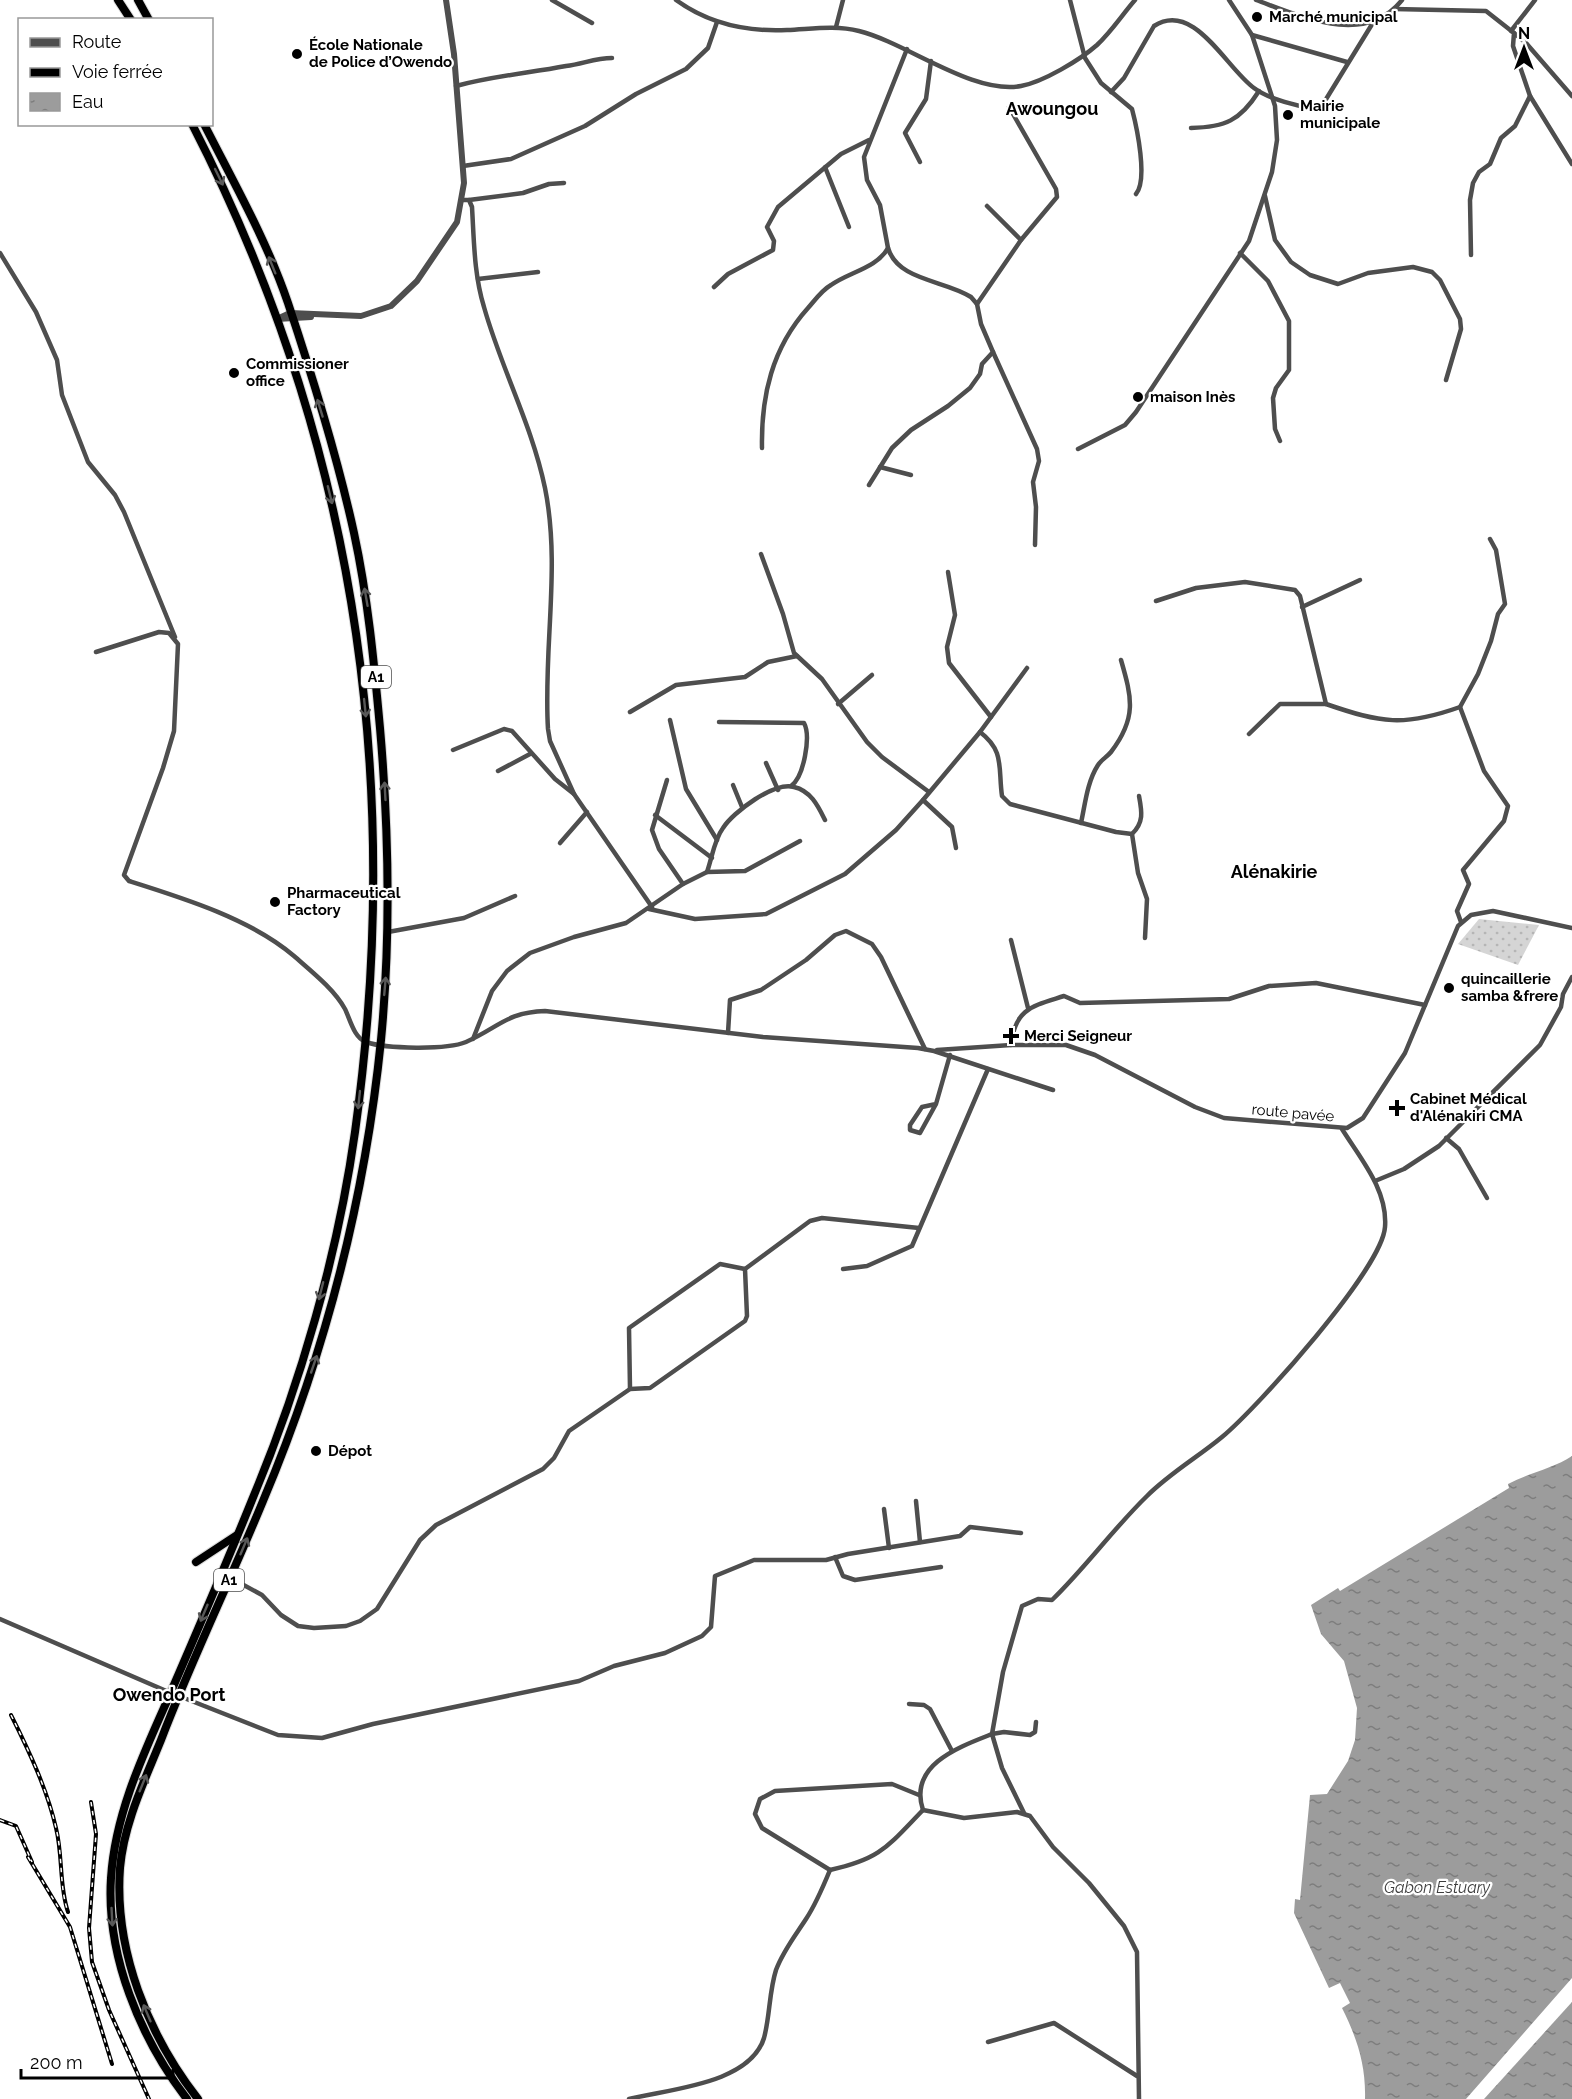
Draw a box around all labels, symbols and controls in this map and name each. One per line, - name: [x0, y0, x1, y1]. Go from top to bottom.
- place label: Marché municipal: [1269, 8, 1398, 26]
- marker: Marché municipal: [1250, 10, 1264, 24]
- legend: [18, 18, 213, 126]
- north arrow: [1494, 18, 1554, 78]
- text: N: [1518, 24, 1530, 43]
- text: Route: [72, 31, 122, 52]
- place label: École Nationale de Police d’Owendo: [309, 36, 452, 71]
- marker: École Nationale de Police d’Owendo: [290, 47, 304, 61]
- text: Voie ferrée: [72, 61, 163, 82]
- text: Eau: [72, 91, 103, 112]
- place label: Mairie municipale: [1300, 97, 1380, 132]
- district label: Awoungou: [1006, 98, 1098, 119]
- marker: Mairie municipale: [1281, 108, 1295, 122]
- one-way arrow: [213, 167, 225, 185]
- one-way arrow: [266, 256, 277, 275]
- place label: Commissioner office: [246, 355, 349, 390]
- marker: Commissioner office: [227, 366, 241, 380]
- place label: maison Inès: [1150, 388, 1235, 406]
- marker: maison Inès: [1131, 390, 1145, 404]
- one-way arrow: [314, 399, 325, 418]
- one-way arrow: [325, 485, 337, 504]
- one-way arrow: [360, 588, 371, 608]
- road number: A1: [361, 666, 391, 688]
- one-way arrow: [360, 698, 371, 717]
- one-way arrow: [380, 782, 391, 802]
- district label: Alénakirie: [1231, 861, 1318, 882]
- place label: Pharmaceutical Factory: [287, 884, 401, 919]
- marker: Pharmaceutical Factory: [268, 895, 282, 909]
- place label: quincaillerie samba &frere: [1461, 970, 1558, 1005]
- one-way arrow: [380, 977, 391, 997]
- marker: quincaillerie samba &frere: [1442, 981, 1456, 995]
- marker: Merci Seigneur: [1002, 1027, 1020, 1045]
- place label: Merci Seigneur: [1024, 1027, 1132, 1045]
- one-way arrow: [353, 1090, 364, 1110]
- place label: Cabinet Médical d'Alénakiri CMA: [1410, 1090, 1527, 1125]
- marker: Cabinet Médical d'Alénakiri CMA: [1388, 1099, 1406, 1117]
- street label: route pavée: [1251, 1100, 1335, 1126]
- one-way arrow: [315, 1281, 327, 1300]
- one-way arrow: [309, 1355, 320, 1374]
- place label: Dépot: [328, 1442, 372, 1460]
- marker: Dépot: [309, 1444, 323, 1458]
- one-way arrow: [239, 1537, 250, 1556]
- road number: A1: [214, 1569, 244, 1591]
- one-way arrow: [198, 1604, 209, 1622]
- district label: Owendo Port: [113, 1684, 225, 1705]
- one-way arrow: [138, 1775, 149, 1793]
- water label: Gabon Estuary: [1384, 1878, 1491, 1897]
- one-way arrow: [106, 1907, 117, 1927]
- one-way arrow: [141, 2004, 153, 2022]
- scale bar: [21, 2042, 172, 2080]
- text: 200 m: [30, 2052, 83, 2073]

